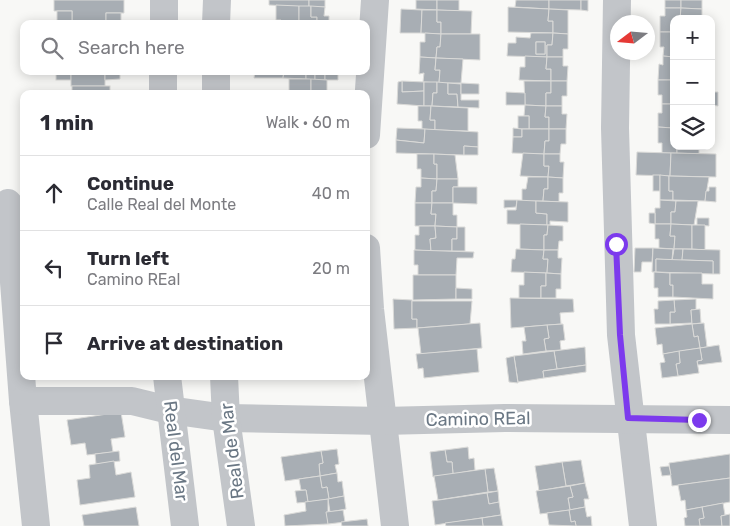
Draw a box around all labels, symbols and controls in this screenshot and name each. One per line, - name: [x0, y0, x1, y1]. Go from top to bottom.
- north arrow: [610, 15, 655, 60]
- map controls: [670, 15, 715, 150]
- button: +: [670, 15, 715, 60]
- search box: [20, 20, 370, 75]
- icon: search: [38, 34, 66, 62]
- text: Search here: [78, 36, 185, 59]
- button: −: [670, 60, 715, 105]
- button: layers: [670, 105, 715, 150]
- text: 1 min: [40, 110, 94, 135]
- text: Walk · 60 m: [266, 113, 350, 132]
- text: Continue: [87, 172, 174, 195]
- icon: ahead: [40, 179, 68, 207]
- text: 40 m: [312, 184, 350, 203]
- text: Calle Real del Monte: [87, 195, 236, 214]
- route start: [605, 233, 628, 256]
- text: Turn left: [87, 247, 169, 270]
- icon: left: [40, 254, 68, 282]
- text: 20 m: [312, 259, 350, 278]
- text: Camino REal: [87, 270, 180, 289]
- icon: arrive: [40, 329, 68, 357]
- text: Arrive at destination: [87, 332, 283, 355]
- street label: Real del Mar: [159, 399, 193, 503]
- street label: Real de Mar: [215, 401, 249, 500]
- street label: Camino REal: [425, 407, 531, 431]
- route end: [688, 409, 711, 432]

